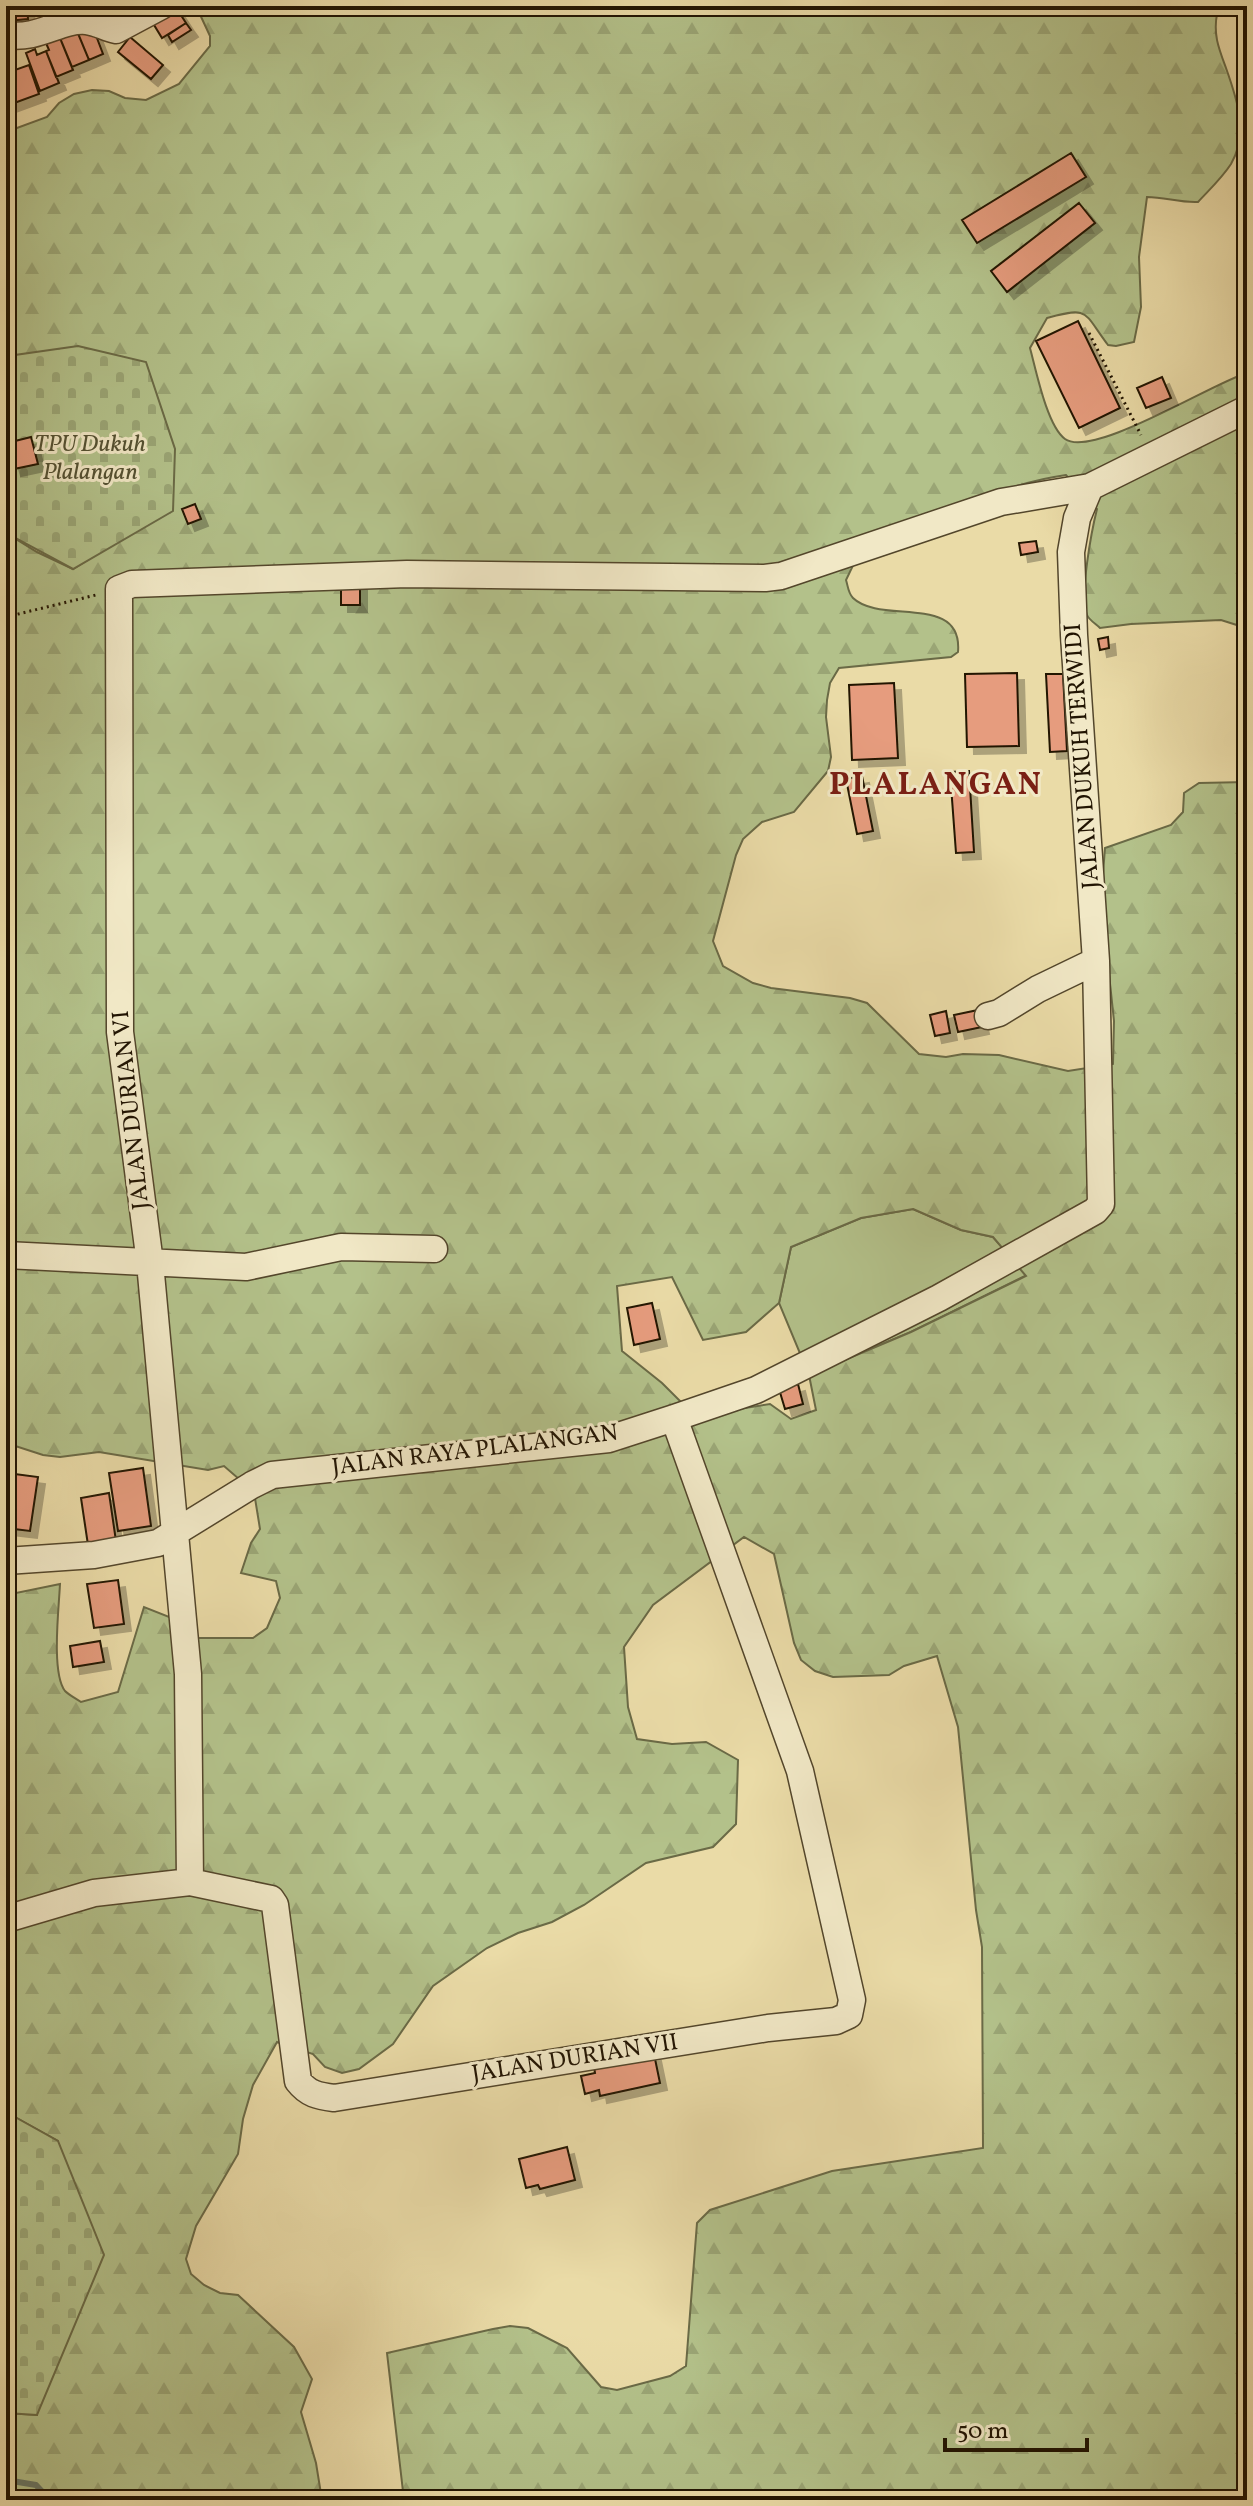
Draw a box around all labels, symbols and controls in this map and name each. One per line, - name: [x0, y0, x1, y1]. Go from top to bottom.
- park label: TPU Dukuh Plalangan: [34, 428, 146, 490]
- street label: JALAN DUKUH TERWIDI: [1057, 622, 1109, 890]
- district label: PLALANGAN: [829, 764, 1043, 808]
- street label: JALAN DURIAN VI: [105, 1009, 159, 1211]
- street label: JALAN RAYA PLALANGAN: [330, 1417, 620, 1485]
- street label: JALAN DURIAN VII: [469, 2026, 681, 2092]
- scale bar: [945, 2402, 1087, 2452]
- text: 50 m: [957, 2415, 1009, 2449]

